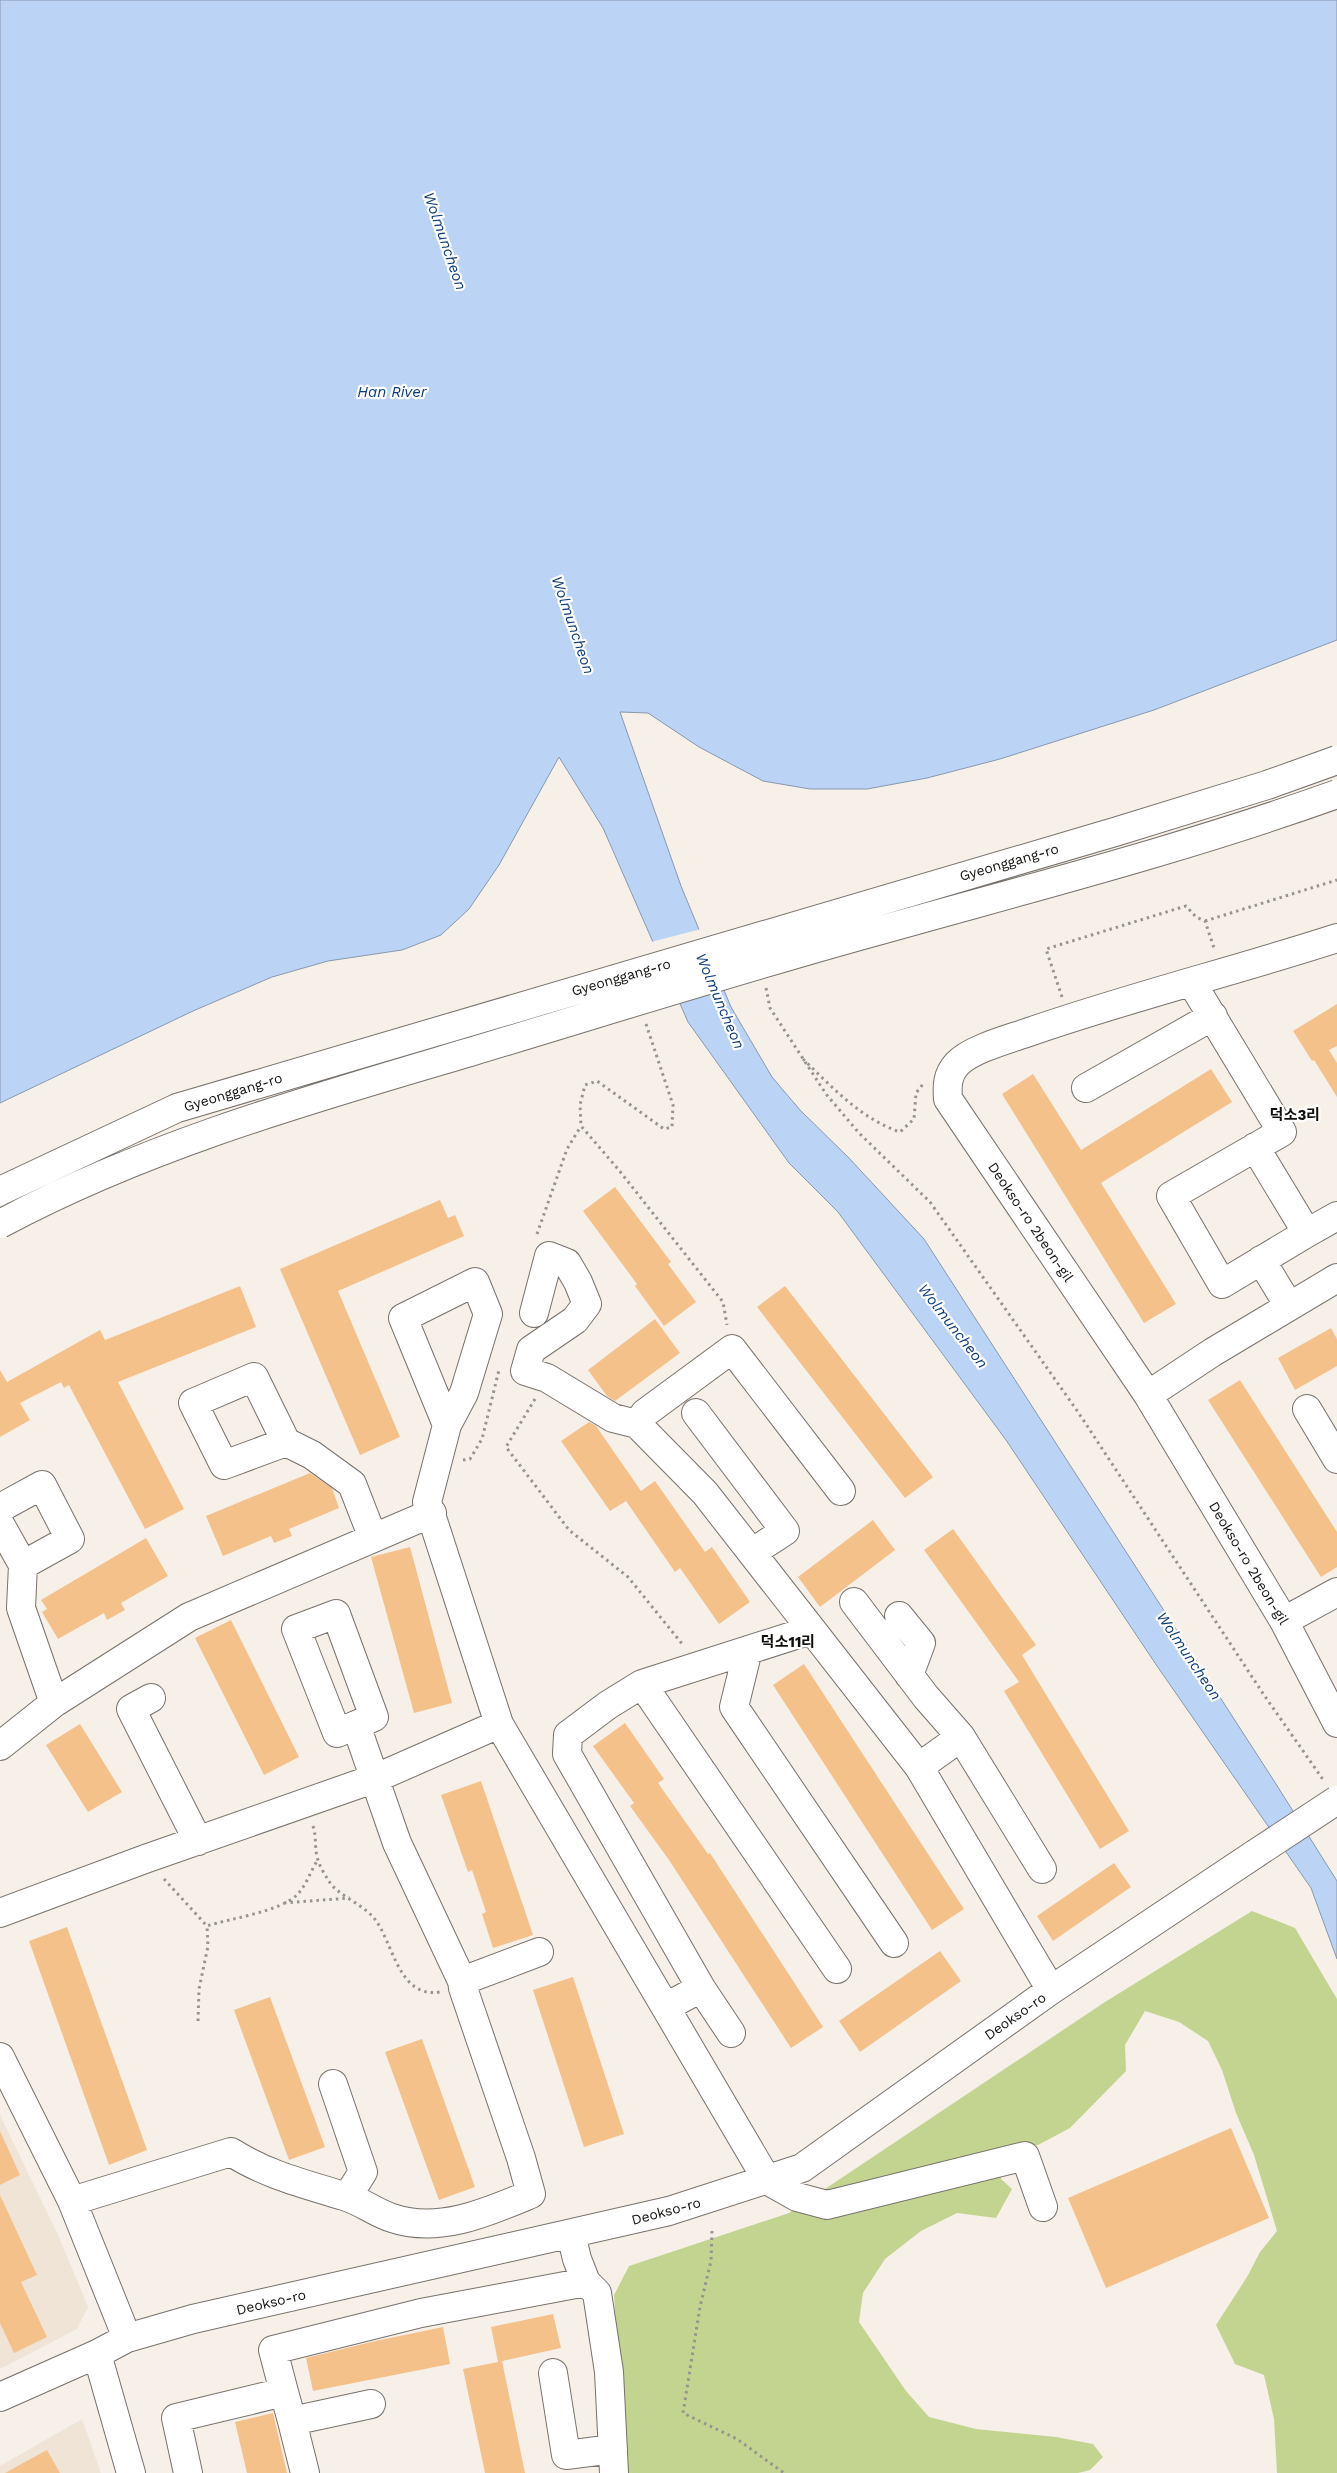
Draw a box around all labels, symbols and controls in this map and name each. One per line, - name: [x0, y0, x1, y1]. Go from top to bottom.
- water label: Wolmuncheon: [420, 190, 470, 292]
- water label: Han River: [357, 383, 428, 401]
- water label: Wolmuncheon: [548, 574, 598, 676]
- street label: Gyeonggang-ro: [958, 840, 1060, 884]
- water label: Wolmuncheon: [692, 950, 748, 1052]
- street label: Gyeonggang-ro: [570, 955, 672, 999]
- street label: Gyeonggang-ro: [182, 1069, 284, 1115]
- district label: 덕소3리: [1270, 1106, 1320, 1124]
- street label: Deokso-ro 2beon-gil: [985, 1159, 1077, 1285]
- water label: Wolmuncheon: [914, 1280, 992, 1372]
- street label: Deokso-ro 2beon-gil: [1206, 1499, 1292, 1628]
- water label: Wolmuncheon: [1153, 1608, 1225, 1704]
- district label: 덕소11리: [761, 1633, 815, 1651]
- street label: Deokso-ro: [981, 1989, 1049, 2043]
- street label: Deokso-ro: [630, 2194, 702, 2228]
- street label: Deokso-ro: [235, 2286, 307, 2318]

